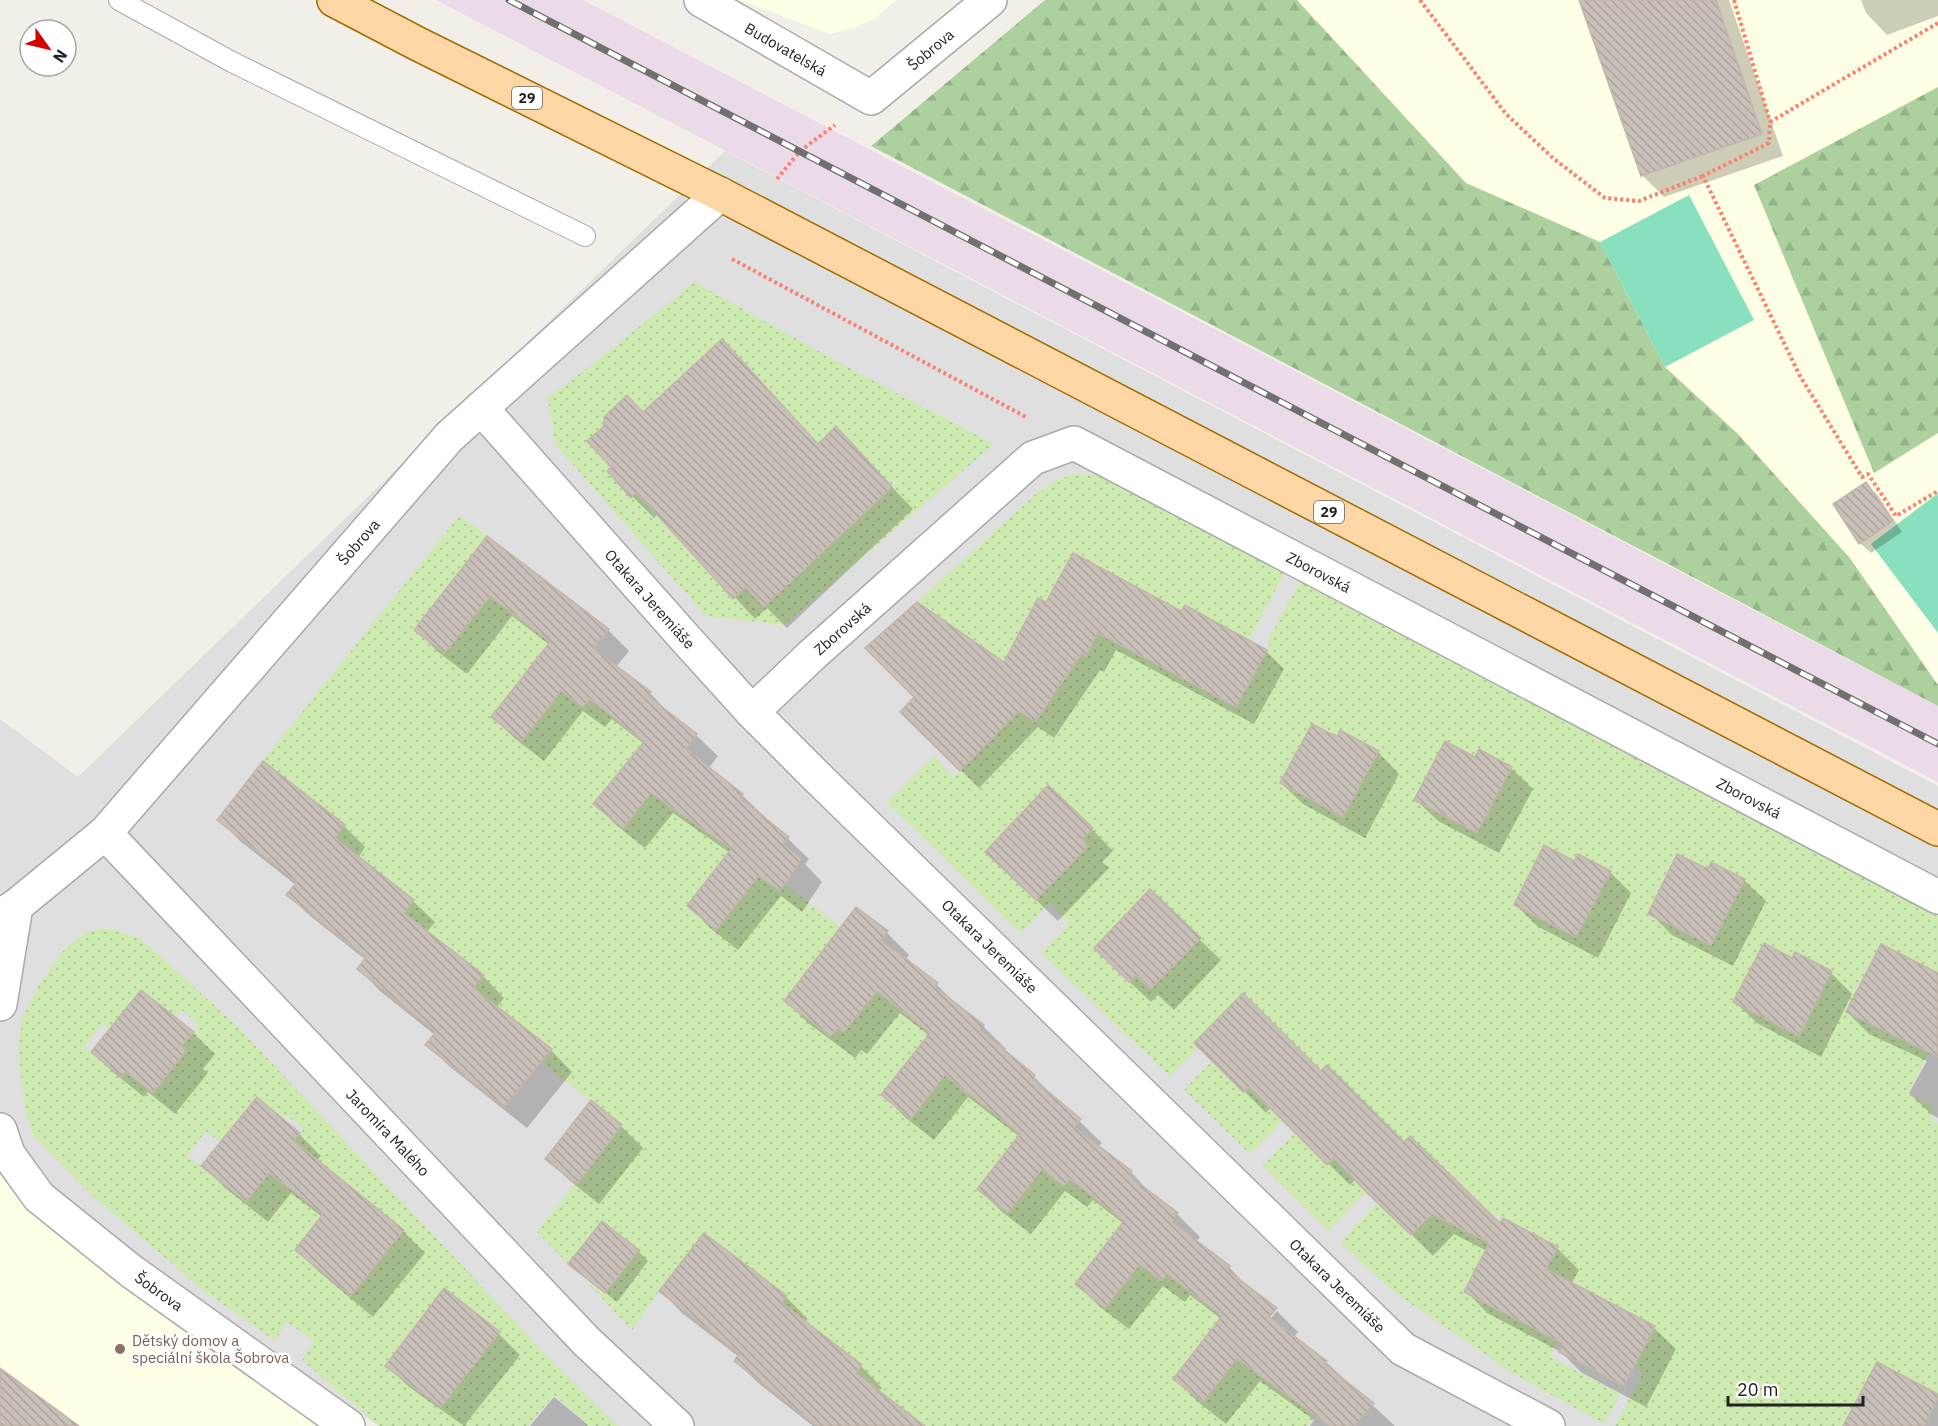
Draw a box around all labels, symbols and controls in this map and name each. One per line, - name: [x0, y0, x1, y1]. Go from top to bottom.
- north arrow: [18, 18, 78, 78]
- street label: Budovatelská: [742, 18, 830, 80]
- street label: Šobrova: [903, 24, 957, 74]
- text: N: [49, 46, 72, 67]
- road number: 29: [512, 87, 542, 109]
- road number: 29: [1314, 501, 1344, 523]
- street label: Šobrova: [333, 515, 383, 568]
- street label: Otakara Jeremiáše: [601, 545, 699, 653]
- street label: Zborovská: [1283, 547, 1354, 596]
- street label: Zborovská: [810, 598, 875, 659]
- street label: Zborovská: [1714, 773, 1784, 822]
- street label: Otakara Jeremiáše: [938, 895, 1042, 997]
- street label: Jaromíra Malého: [343, 1085, 434, 1180]
- street label: Otakara Jeremiáše: [1286, 1234, 1390, 1336]
- street label: Šobrova: [131, 1267, 187, 1315]
- place label: Dětský domov a speciální škola Šobrova: [132, 1331, 289, 1367]
- marker: Dětský domov a speciální škola Šobrova: [113, 1342, 127, 1356]
- scale bar: [1728, 1369, 1863, 1407]
- text: 20 m: [1737, 1378, 1779, 1401]

